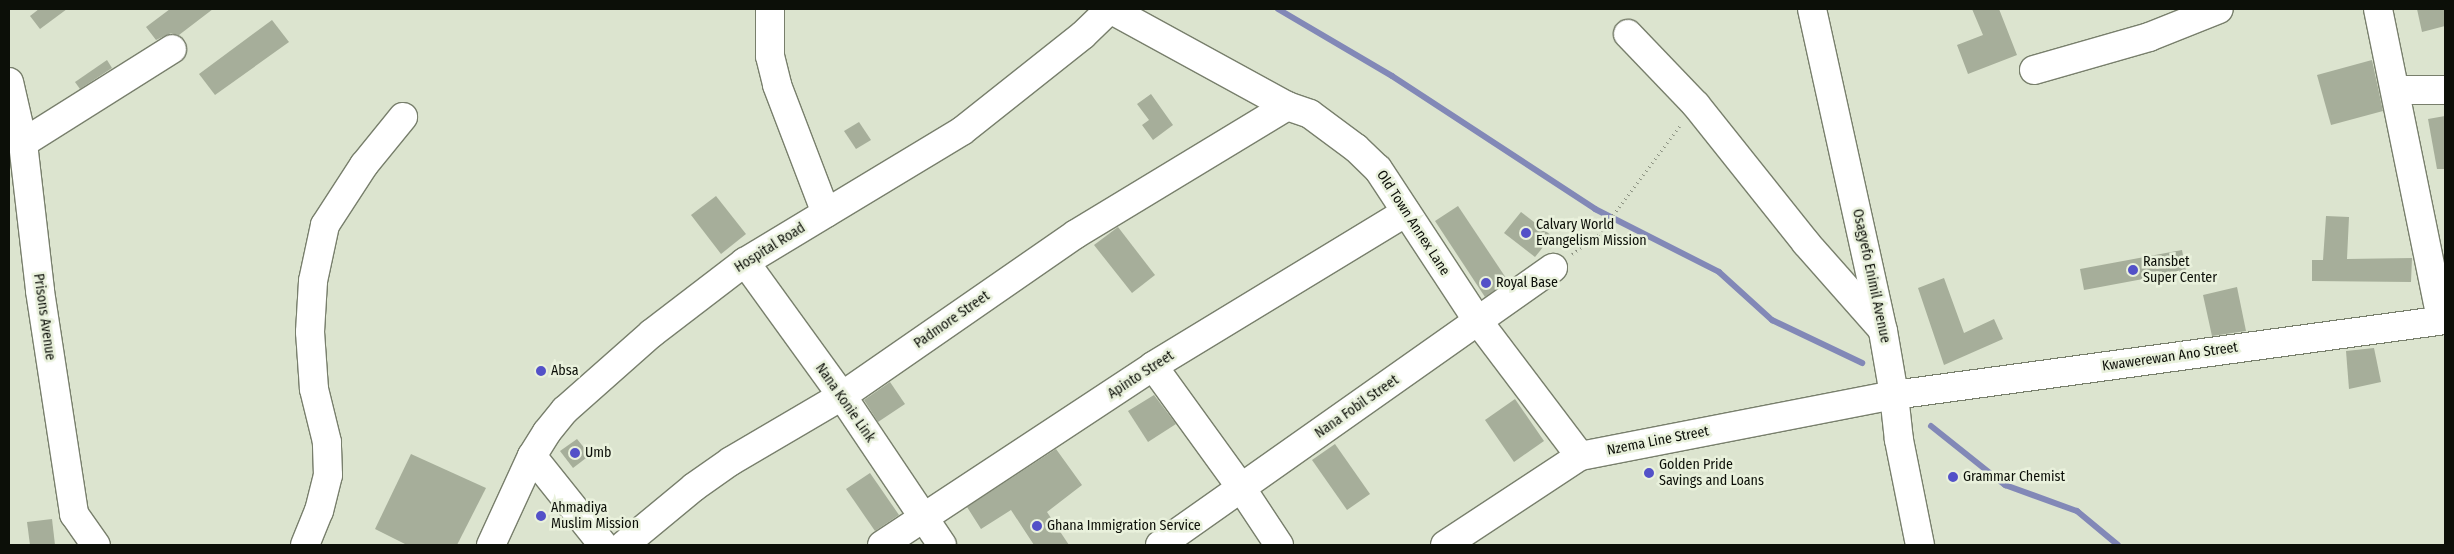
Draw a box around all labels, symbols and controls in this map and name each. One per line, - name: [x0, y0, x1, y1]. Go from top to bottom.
- street label: Old Town Annex Lane: [1373, 167, 1453, 279]
- street label: Osagyefo Enimil Avenue: [1849, 207, 1893, 345]
- place label: Calvary World Evangelism Mission: [1536, 217, 1647, 250]
- street label: Hospital Road: [732, 220, 808, 276]
- marker: Calvary World Evangelism Mission: [1520, 227, 1532, 239]
- place label: Ransbet Super Center: [2143, 254, 2217, 286]
- marker: Ransbet Super Center: [2127, 264, 2139, 276]
- street label: Prisons Avenue: [30, 272, 58, 362]
- place label: Royal Base: [1496, 275, 1558, 291]
- marker: Royal Base: [1480, 277, 1492, 289]
- street label: Padmore Street: [911, 288, 993, 352]
- street label: Kwawerewan Ano Street: [2101, 339, 2239, 375]
- street label: Apinto Street: [1105, 347, 1177, 403]
- street label: Nana Konie Link: [812, 360, 878, 446]
- place label: Absa: [551, 363, 579, 379]
- marker: Absa: [535, 365, 547, 377]
- street label: Nana Fobil Street: [1312, 372, 1402, 442]
- street label: Nzema Line Street: [1606, 423, 1710, 459]
- place label: Umb: [585, 445, 611, 461]
- marker: Umb: [569, 447, 581, 459]
- place label: Golden Pride Savings and Loans: [1659, 457, 1764, 490]
- marker: Golden Pride Savings and Loans: [1643, 467, 1655, 479]
- place label: Grammar Chemist: [1963, 469, 2065, 485]
- marker: Grammar Chemist: [1947, 471, 1959, 483]
- place label: Ahmadiya Muslim Mission: [551, 500, 639, 532]
- marker: Ahmadiya Muslim Mission: [535, 510, 547, 522]
- place label: Ghana Immigration Service: [1047, 518, 1201, 534]
- marker: Ghana Immigration Service: [1031, 520, 1043, 532]

